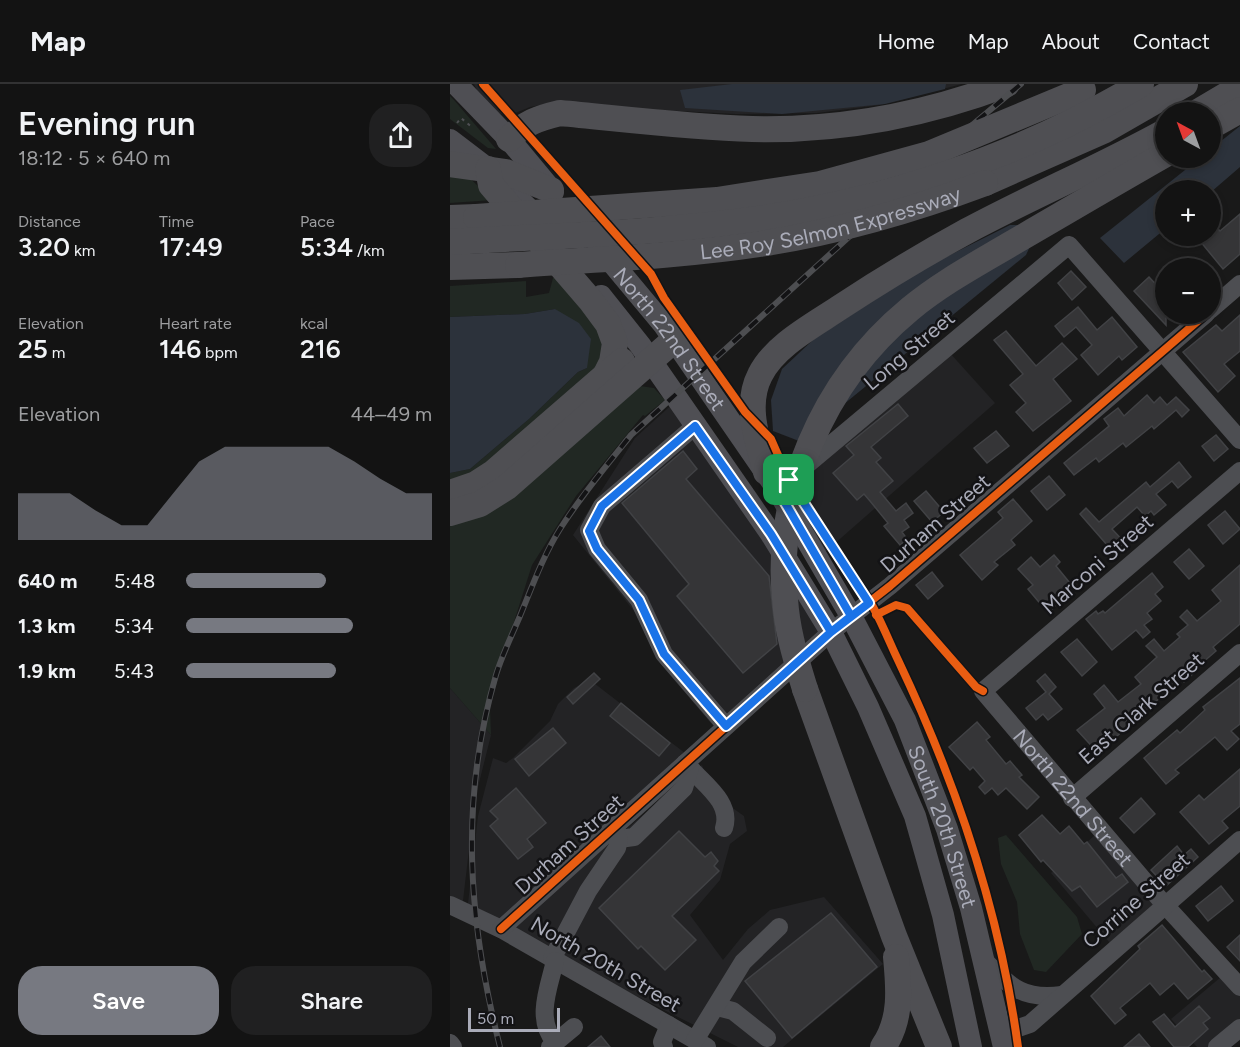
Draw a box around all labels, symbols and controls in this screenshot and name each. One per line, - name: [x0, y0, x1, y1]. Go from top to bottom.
- text: Map: [30, 24, 86, 58]
- text: Home: [878, 29, 935, 54]
- text: Map: [968, 29, 1009, 54]
- text: About: [1042, 29, 1100, 54]
- text: Contact: [1133, 29, 1210, 54]
- north arrow: [1155, 102, 1221, 168]
- map controls: [1155, 102, 1221, 324]
- text: Evening run: [18, 104, 195, 143]
- button: share: [369, 104, 432, 167]
- text: 18:12 · 5 × 640 m: [18, 146, 170, 170]
- street label: Lee Roy Selmon Expressway: [699, 180, 964, 264]
- button: +: [1155, 180, 1221, 246]
- text: Distance: [18, 212, 81, 231]
- text: Time: [159, 212, 194, 231]
- text: Pace: [300, 212, 335, 231]
- text: 3.20: [18, 231, 70, 263]
- text: 17:49: [159, 231, 223, 263]
- text: 5:34: [300, 231, 353, 263]
- text: km: [70, 241, 95, 260]
- text: /km: [353, 241, 385, 260]
- button: −: [1155, 258, 1221, 324]
- street label: North 22nd Street: [609, 262, 731, 415]
- street label: Long Street: [858, 305, 960, 395]
- text: Elevation: [18, 314, 84, 333]
- text: Heart rate: [159, 314, 232, 333]
- text: kcal: [300, 314, 328, 333]
- text: 25: [18, 333, 48, 365]
- text: 146: [159, 333, 201, 365]
- text: 216: [300, 333, 341, 365]
- text: m: [48, 343, 65, 362]
- text: bpm: [201, 343, 238, 362]
- text: Elevation: [18, 402, 100, 426]
- text: 44–49 m: [350, 402, 432, 426]
- pin: [763, 454, 814, 505]
- icon: arrive: [772, 463, 805, 496]
- street label: Durham Street: [875, 468, 995, 578]
- street label: Marconi Street: [1036, 509, 1158, 619]
- text: 640 m: [18, 569, 77, 593]
- text: 5:48: [114, 569, 155, 593]
- text: 1.3 km: [18, 614, 75, 638]
- text: 5:34: [114, 614, 154, 638]
- street label: East Clark Street: [1073, 647, 1209, 769]
- text: 1.9 km: [18, 659, 76, 683]
- text: 5:43: [114, 659, 154, 683]
- street label: North 22nd Street: [1008, 724, 1139, 871]
- street label: South 20th Street: [903, 741, 983, 911]
- street label: Durham Street: [510, 789, 629, 899]
- street label: Corrine Street: [1077, 847, 1195, 953]
- street label: North 20th Street: [526, 911, 686, 1017]
- button: Save: [18, 966, 219, 1035]
- button: Share: [231, 966, 432, 1035]
- scale bar: [468, 1005, 560, 1032]
- text: 50 m: [477, 1009, 514, 1028]

